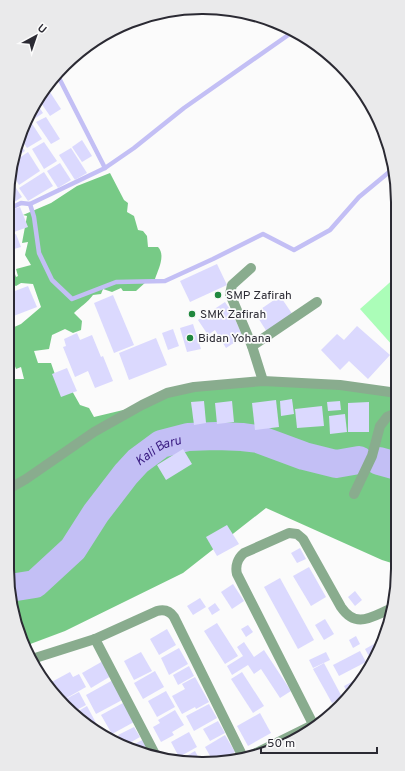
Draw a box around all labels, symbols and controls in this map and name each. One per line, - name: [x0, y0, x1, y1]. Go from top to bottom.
- north arrow: [16, 16, 56, 56]
- text: U: [34, 21, 49, 37]
- place label: SMP Zafirah: [226, 288, 292, 304]
- marker: SMP Zafirah: [213, 290, 223, 300]
- place label: SMK Zafirah: [200, 307, 266, 323]
- marker: SMK Zafirah: [187, 309, 197, 319]
- place label: Bidan Yohana: [198, 331, 271, 347]
- marker: Bidan Yohana: [185, 333, 195, 343]
- water label: Kali Baru: [133, 433, 184, 470]
- scale bar: [261, 729, 377, 755]
- text: 50 m: [267, 736, 295, 752]

